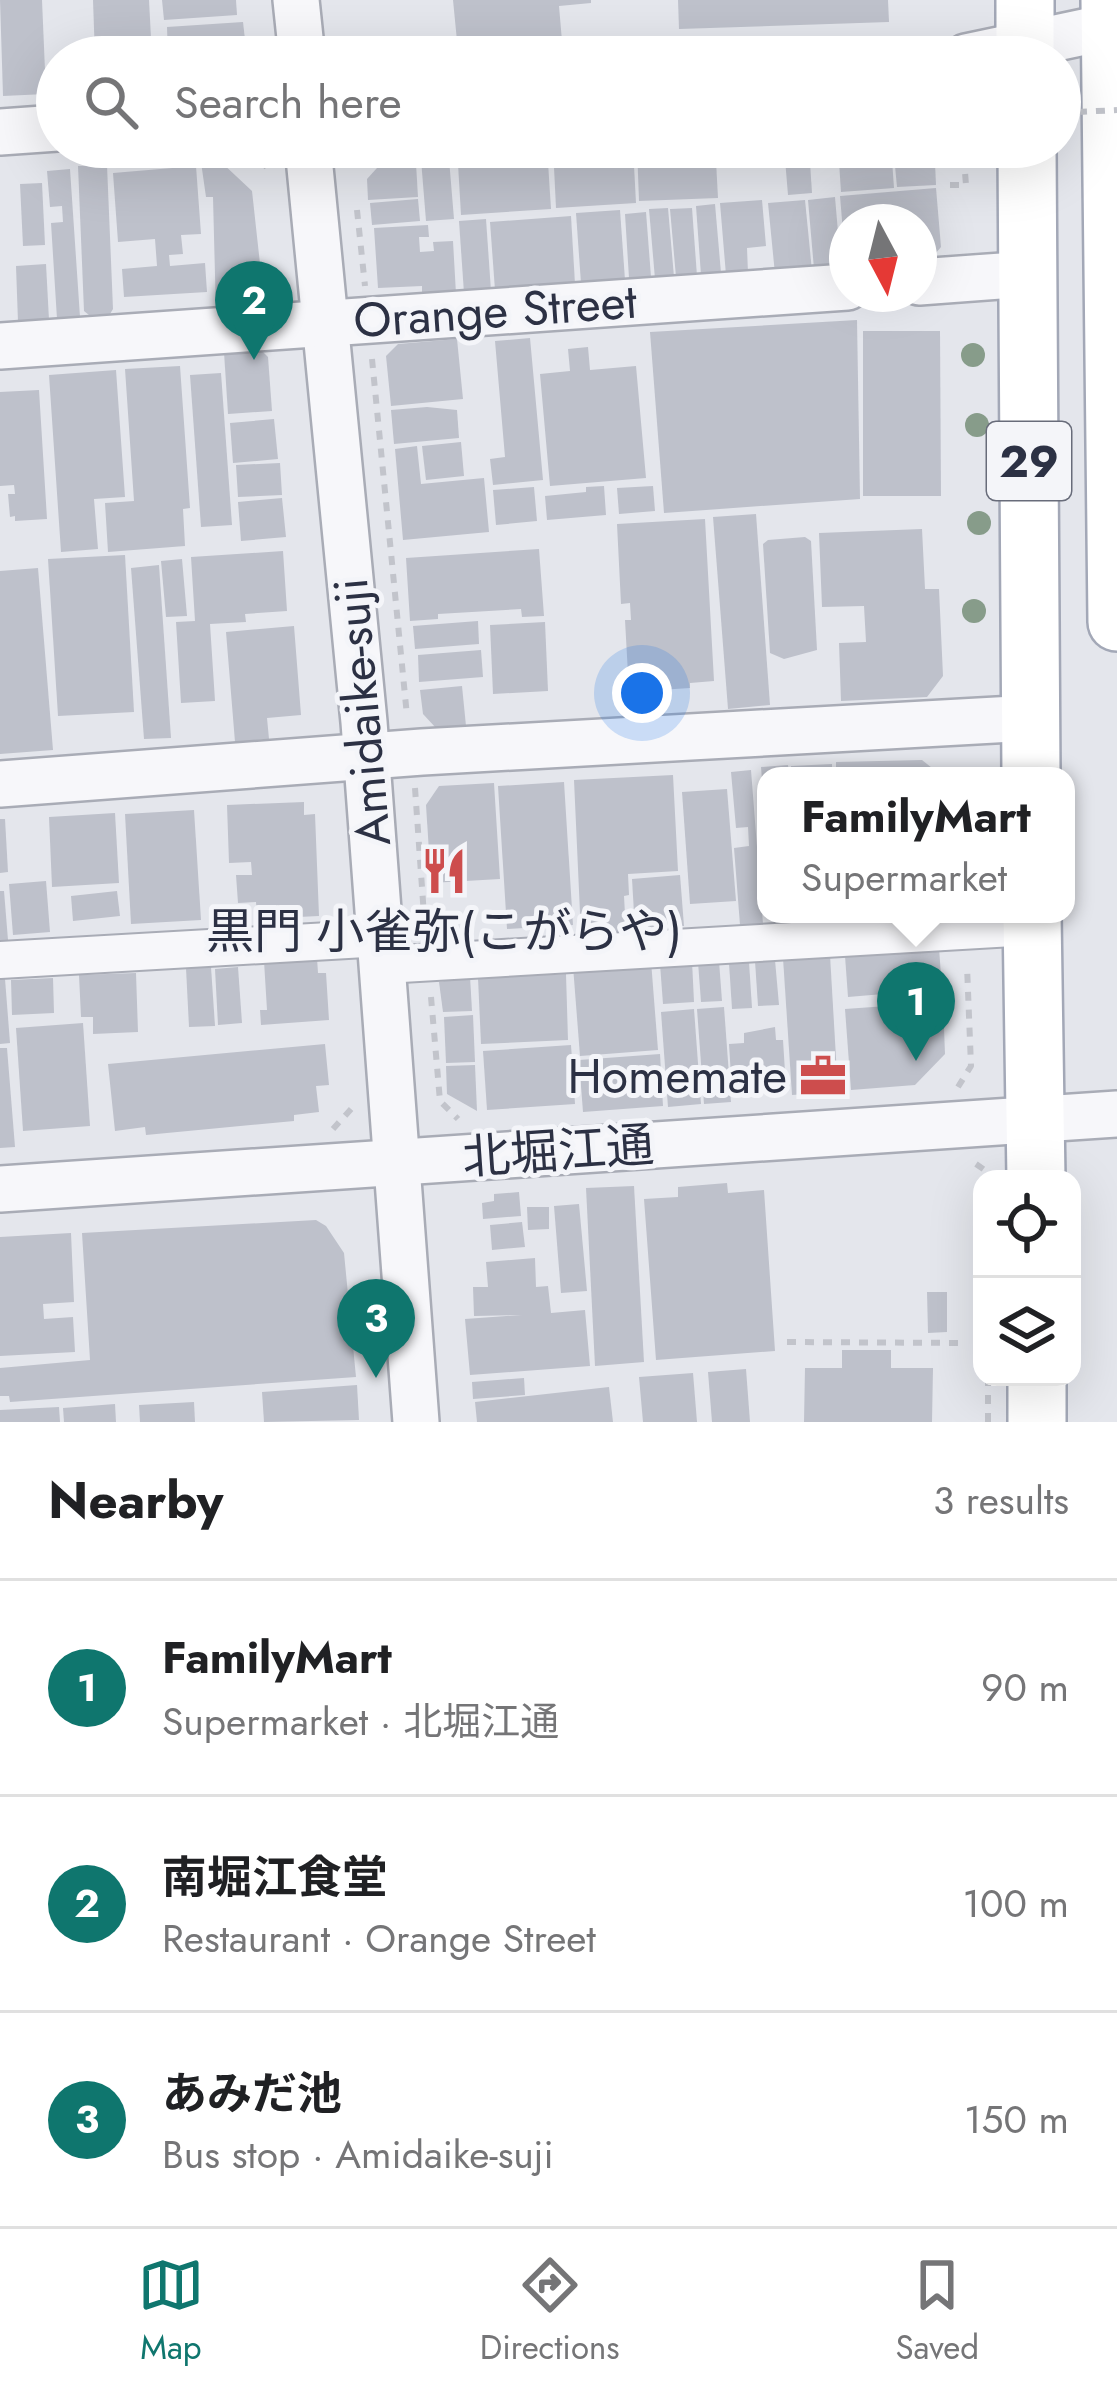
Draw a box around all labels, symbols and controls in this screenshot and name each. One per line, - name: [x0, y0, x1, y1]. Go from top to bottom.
- search box: [36, 36, 1081, 168]
- icon: search: [78, 69, 144, 135]
- text: Search here: [174, 70, 402, 135]
- north arrow: [829, 204, 937, 312]
- pin: 2: [215, 261, 293, 360]
- street label: Orange Street: [351, 267, 639, 355]
- road number: 29: [987, 422, 1071, 500]
- street label: Amidaike-suji: [316, 575, 408, 849]
- your location: [612, 663, 672, 723]
- popup: [757, 767, 1075, 923]
- text: FamilyMart: [801, 784, 1031, 849]
- restaurant icon: 黒門 小雀弥(こがらや): [419, 846, 469, 896]
- text: Supermarket: [801, 849, 1007, 906]
- place label: 黒門 小雀弥(こがらや): [206, 897, 682, 966]
- pin: 1: [877, 962, 955, 1061]
- place label: Homemate: [568, 1042, 787, 1111]
- office icon: Homemate: [798, 1051, 848, 1101]
- street label: 北堀江通: [460, 1110, 656, 1192]
- map controls: [973, 1170, 1081, 1386]
- button: locate: [973, 1170, 1081, 1278]
- button: layers: [973, 1278, 1081, 1386]
- pin: 3: [337, 1279, 415, 1378]
- text: Nearby: [48, 1463, 223, 1537]
- text: 3 results: [933, 1472, 1069, 1529]
- text: FamilyMart: [162, 1625, 392, 1690]
- text: 1: [77, 1659, 97, 1716]
- text: 90 m: [981, 1659, 1069, 1716]
- text: Supermarket · 北堀江通: [162, 1693, 559, 1750]
- text: 南堀江食堂: [162, 1845, 387, 1910]
- text: 2: [74, 1875, 100, 1932]
- text: 100 m: [963, 1875, 1069, 1932]
- text: Restaurant · Orange Street: [162, 1910, 596, 1967]
- text: あみだ池: [162, 2061, 342, 2126]
- text: 3: [75, 2091, 99, 2148]
- text: 150 m: [964, 2091, 1069, 2148]
- text: Bus stop · Amidaike-suji: [162, 2126, 554, 2183]
- tab: Map: [138, 2252, 204, 2371]
- tab: Directions: [480, 2252, 620, 2371]
- tab: Saved: [895, 2252, 979, 2371]

